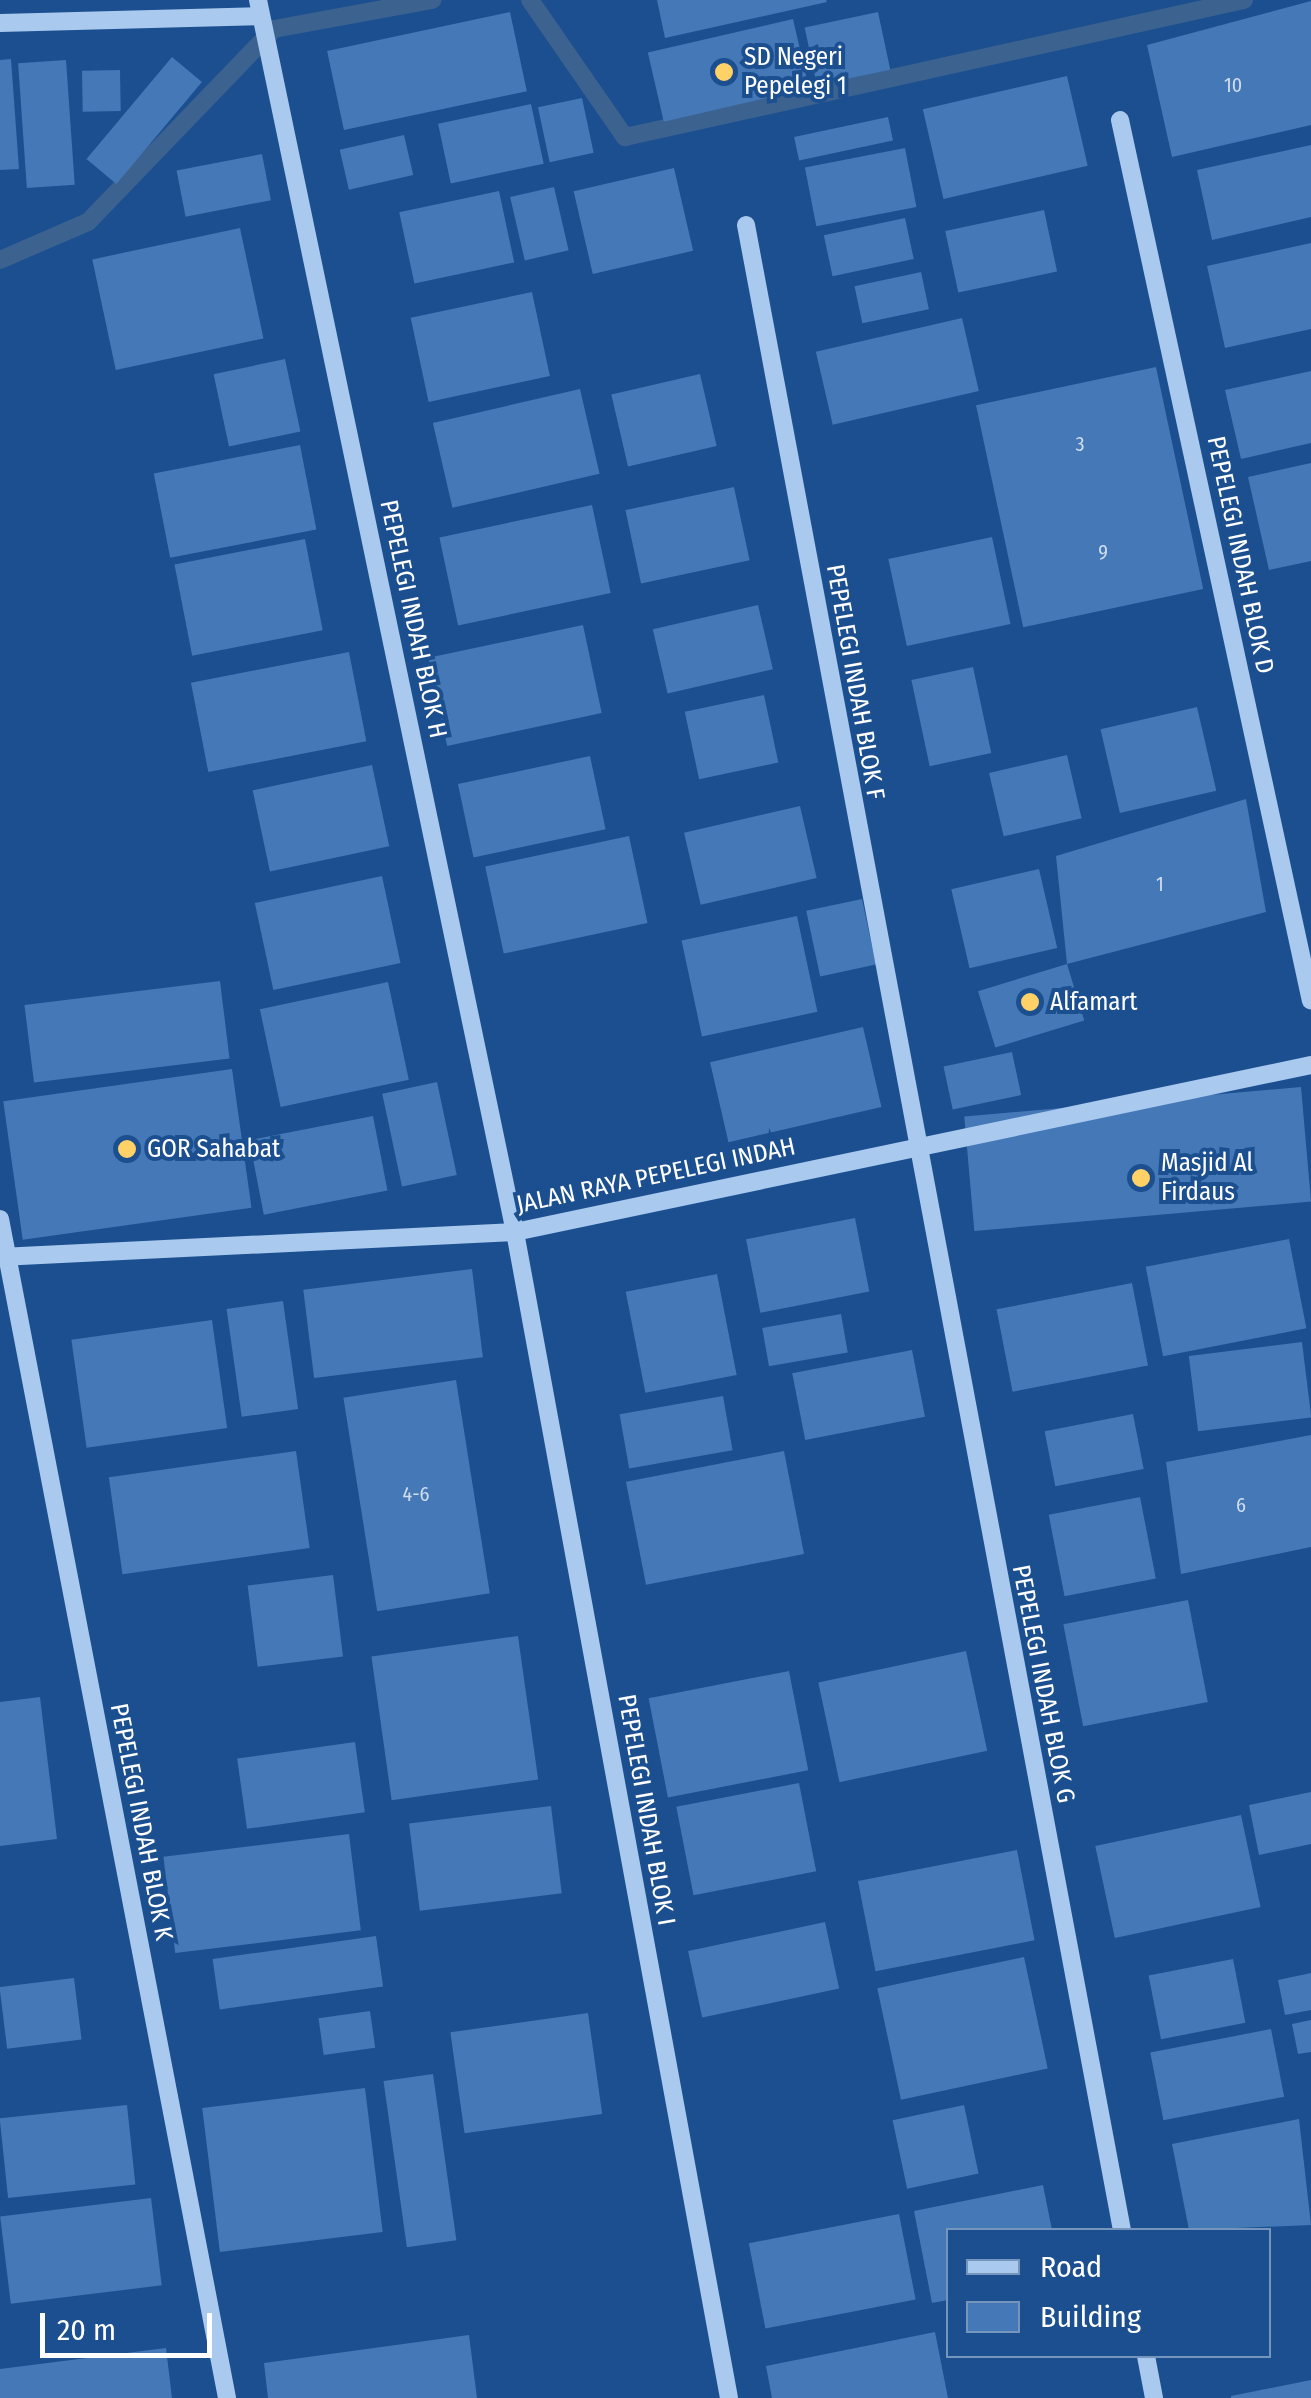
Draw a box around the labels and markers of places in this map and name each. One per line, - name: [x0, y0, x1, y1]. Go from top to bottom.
- place label: SD Negeri Pepelegi 1: [744, 43, 847, 102]
- marker: SD Negeri Pepelegi 1: [713, 61, 735, 83]
- place label: Alfamart: [1050, 987, 1137, 1017]
- marker: Alfamart: [1019, 991, 1041, 1013]
- place label: GOR Sahabat: [147, 1134, 280, 1164]
- marker: GOR Sahabat: [116, 1138, 138, 1160]
- place label: Masjid Al Firdaus: [1161, 1149, 1253, 1208]
- marker: Masjid Al Firdaus: [1130, 1167, 1152, 1189]

